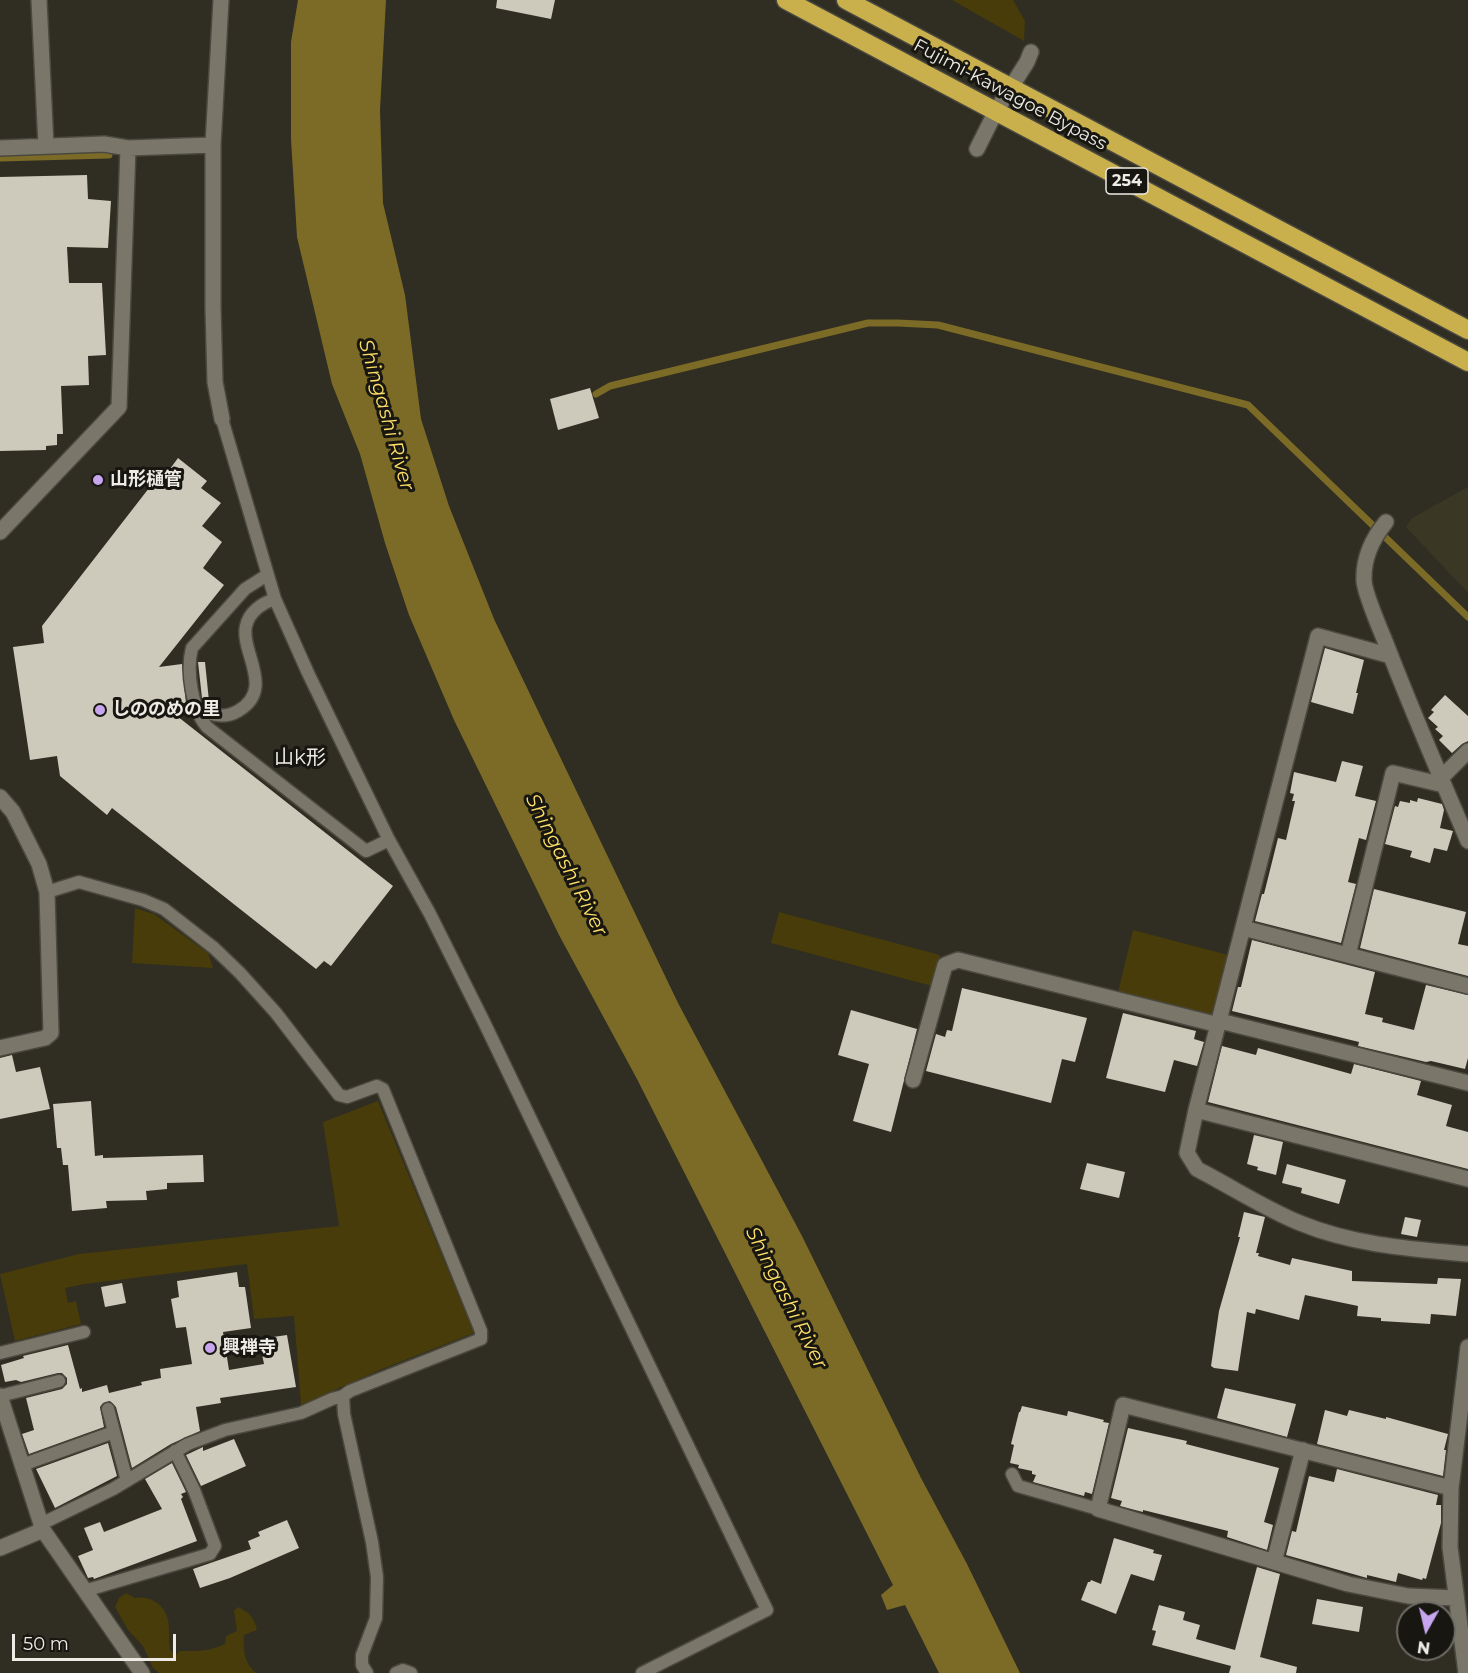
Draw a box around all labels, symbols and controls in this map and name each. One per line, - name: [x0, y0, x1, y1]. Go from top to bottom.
- street label: Fujimi-Kawagoe Bypass: [910, 35, 1110, 155]
- road number: 254: [1106, 168, 1148, 194]
- water label: Shingashi River: [353, 337, 419, 493]
- place label: 山形樋管: [110, 469, 182, 491]
- marker: 山形樋管: [91, 473, 105, 487]
- place label: しののめの里: [112, 699, 220, 721]
- marker: しののめの里: [93, 703, 107, 717]
- district label: 山k形: [274, 746, 326, 770]
- water label: Shingashi River: [520, 790, 612, 940]
- water label: Shingashi River: [740, 1223, 832, 1373]
- place label: 興禅寺: [222, 1337, 276, 1359]
- marker: 興禅寺: [203, 1341, 217, 1355]
- north arrow: [1396, 1601, 1456, 1661]
- scale bar: [15, 1622, 178, 1660]
- text: 50 m: [23, 1633, 69, 1655]
- text: N: [1416, 1637, 1431, 1658]

